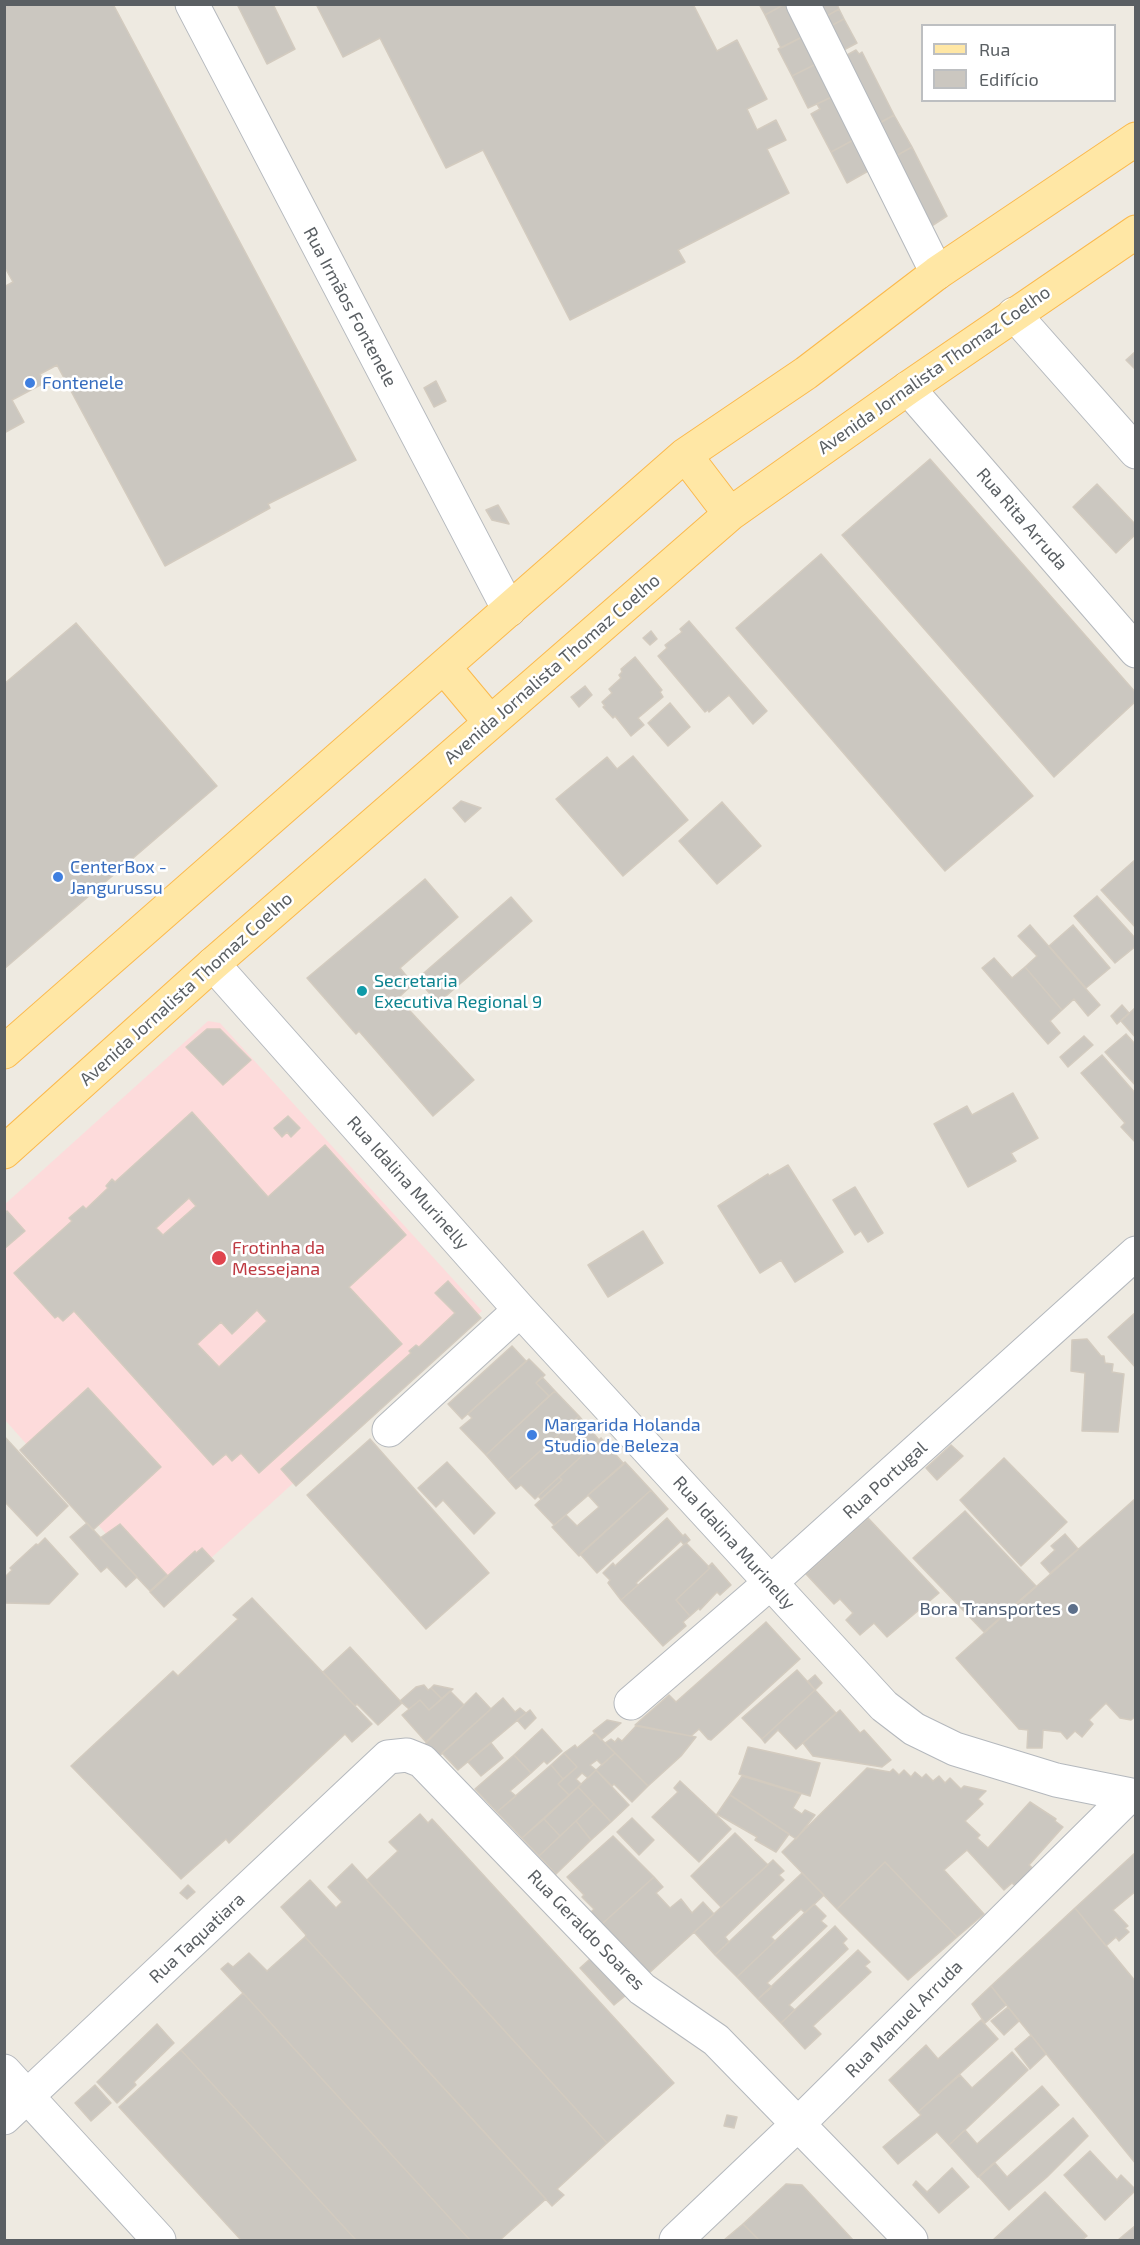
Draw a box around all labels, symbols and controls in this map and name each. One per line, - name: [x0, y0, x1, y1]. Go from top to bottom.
- legend: [921, 24, 1116, 102]
- text: Rua: [979, 38, 1010, 60]
- text: Edifício: [979, 68, 1039, 90]
- street label: Rua Irmãos Fontenele: [299, 223, 401, 391]
- street label: Avenida Jornalista Thomaz Coelho: [814, 281, 1054, 459]
- place label: Fontenele: [42, 372, 124, 394]
- marker: Fontenele: [23, 376, 37, 390]
- street label: Rua Rita Arruda: [972, 464, 1072, 574]
- street label: Avenida Jornalista Thomaz Coelho: [440, 569, 664, 769]
- place label: CenterBox - Jangurussu: [70, 856, 167, 898]
- marker: CenterBox - Jangurussu: [51, 870, 65, 884]
- street label: Avenida Jornalista Thomaz Coelho: [75, 888, 297, 1090]
- place label: Secretaria Executiva Regional 9: [374, 970, 542, 1012]
- marker: Secretaria Executiva Regional 9: [355, 984, 369, 998]
- street label: Rua Idalina Murinelly: [342, 1112, 474, 1254]
- place label: Frotinha da Messejana: [232, 1237, 325, 1280]
- marker: Frotinha da Messejana: [210, 1249, 228, 1267]
- place label: Margarida Holanda Studio de Beleza: [544, 1414, 701, 1456]
- marker: Margarida Holanda Studio de Beleza: [525, 1428, 539, 1442]
- street label: Rua Portugal: [839, 1437, 931, 1523]
- street label: Rua Idalina Murinelly: [668, 1472, 800, 1614]
- place label: Bora Transportes: [919, 1598, 1061, 1620]
- marker: Bora Transportes: [1066, 1602, 1080, 1616]
- street label: Rua Geraldo Soares: [523, 1865, 649, 1995]
- street label: Rua Taquatiara: [145, 1888, 249, 1988]
- street label: Rua Manuel Arruda: [841, 1956, 967, 2082]

